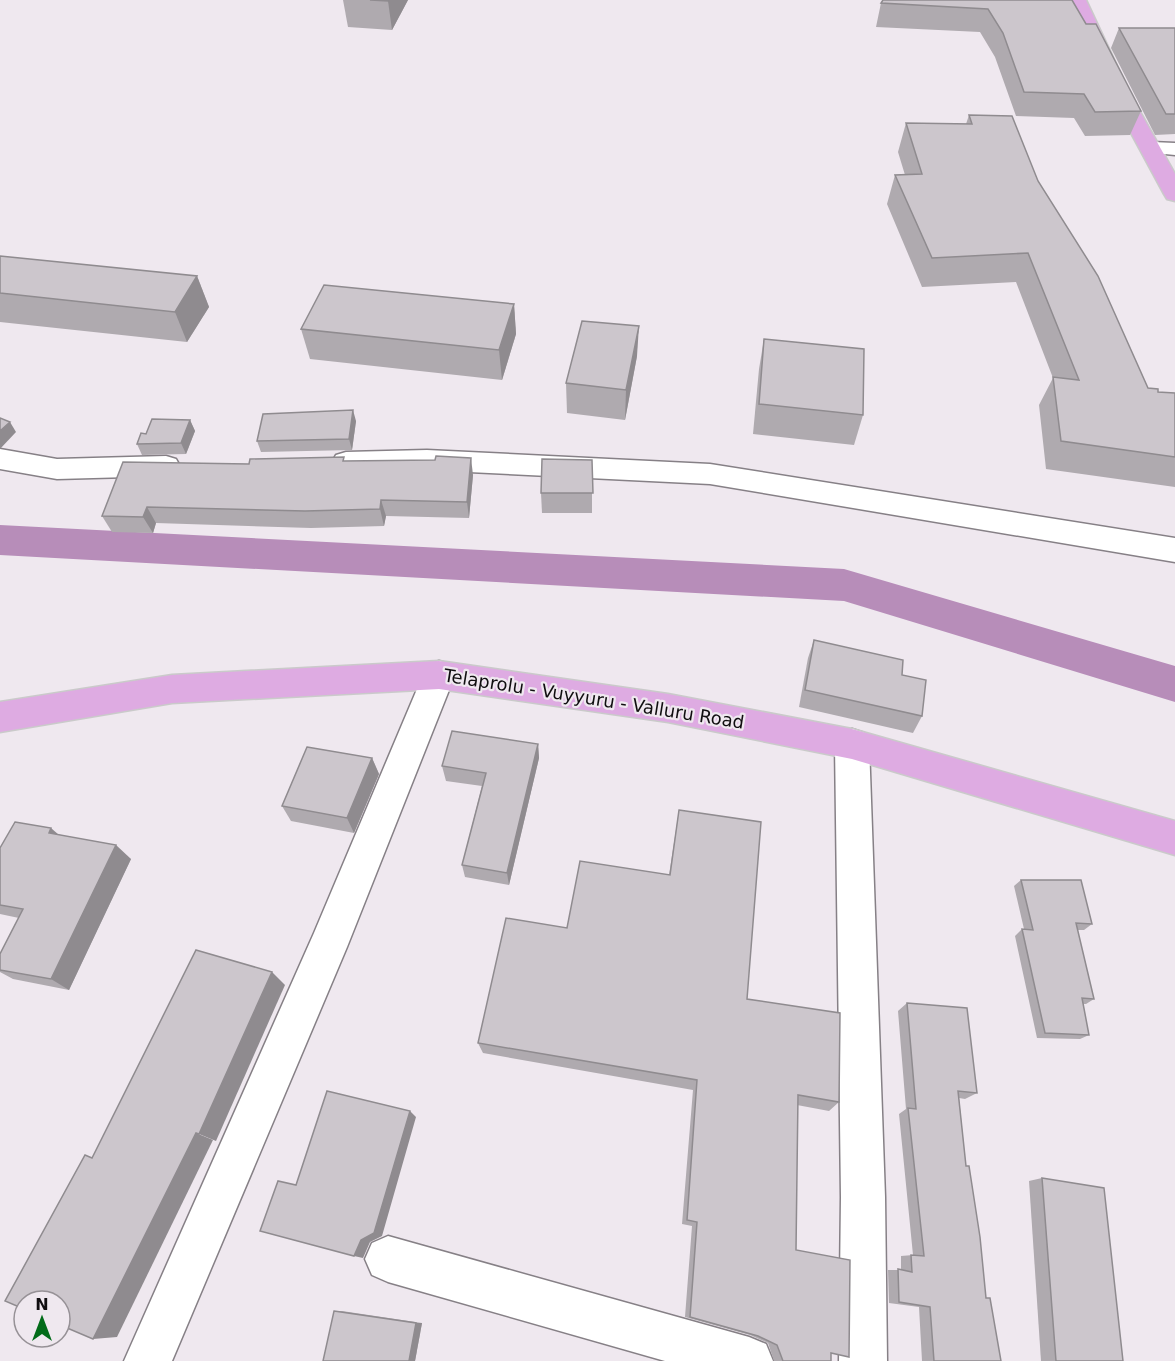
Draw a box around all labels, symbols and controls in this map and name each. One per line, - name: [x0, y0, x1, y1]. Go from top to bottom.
- street label: Telaprolu - Vuyyuru - Valluru Road: [441, 664, 746, 733]
- north arrow: [12, 1289, 72, 1349]
- text: N: [35, 1295, 49, 1314]

